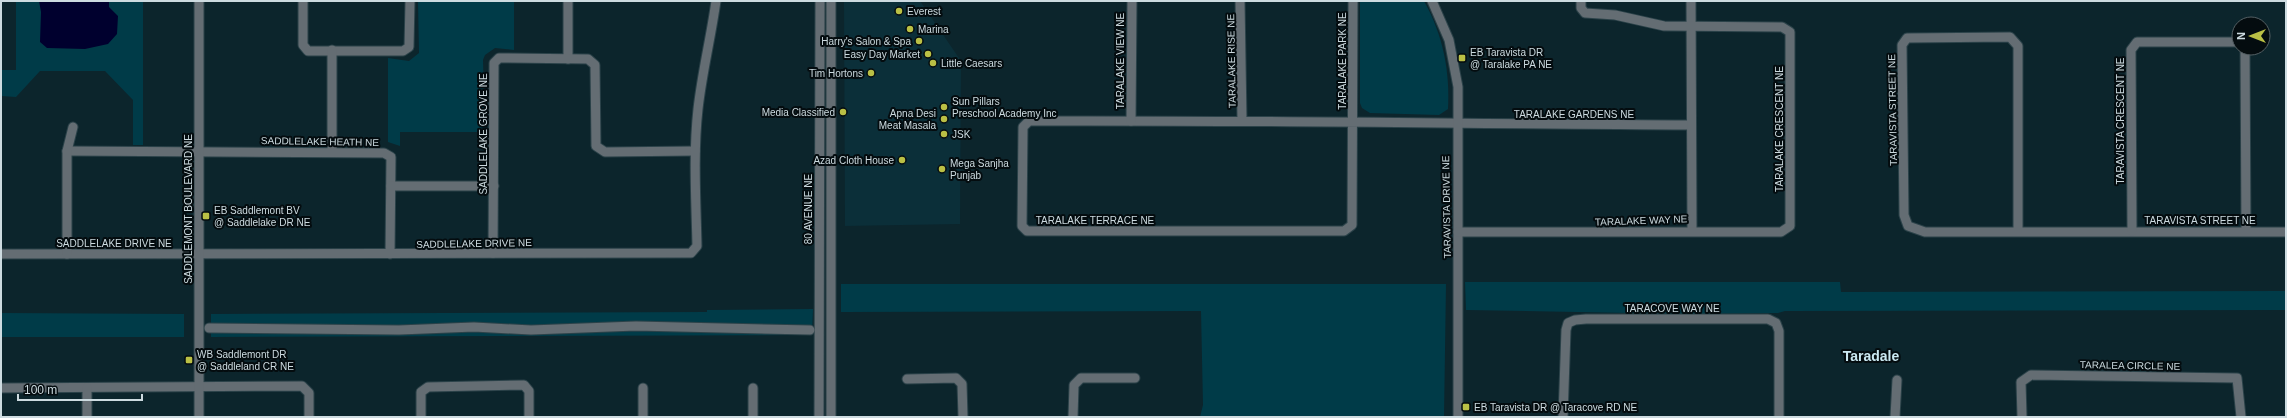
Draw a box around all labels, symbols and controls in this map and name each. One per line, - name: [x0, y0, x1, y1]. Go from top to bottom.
- marker: Everest: [894, 6, 904, 16]
- place label: Everest: [907, 6, 941, 17]
- street label: TARALAKE VIEW NE: [1115, 12, 1126, 109]
- street label: TARALAKE PARK NE: [1337, 12, 1348, 110]
- street label: TARALAKE RISE NE: [1225, 13, 1238, 108]
- north arrow: [2231, 16, 2271, 56]
- marker: Marina: [905, 24, 915, 34]
- place label: Marina: [918, 24, 949, 35]
- text: N: [2235, 32, 2247, 40]
- place label: Harry's Salon & Spa: [821, 36, 911, 47]
- marker: Harry's Salon & Spa: [914, 36, 924, 46]
- place label: EB Taravista DR @ Taralake PA NE: [1470, 47, 1552, 70]
- place label: Easy Day Market: [844, 49, 920, 60]
- marker: Easy Day Market: [923, 49, 933, 59]
- marker: EB Taravista DR @ Taralake PA NE: [1457, 53, 1467, 63]
- street label: TARAVISTA STREET NE: [1886, 54, 1899, 166]
- street label: TARAVISTA CRESCENT NE: [2115, 57, 2126, 185]
- marker: Little Caesars: [928, 58, 938, 68]
- place label: Little Caesars: [941, 58, 1002, 69]
- street label: TARALAKE CRESCENT NE: [1774, 66, 1785, 192]
- place label: Tim Hortons: [809, 68, 863, 79]
- marker: Tim Hortons: [866, 68, 876, 78]
- street label: SADDLELAKE GROVE NE: [478, 73, 489, 195]
- place label: Sun Pillars Preschool Academy Inc: [952, 96, 1057, 119]
- marker: Sun Pillars Preschool Academy Inc: [939, 102, 949, 112]
- place label: Media Classified: [762, 107, 835, 118]
- marker: Media Classified: [838, 107, 848, 117]
- place label: Apna Desi Meat Masala: [879, 108, 936, 131]
- street label: TARALAKE GARDENS NE: [1514, 109, 1635, 120]
- marker: Apna Desi Meat Masala: [939, 114, 949, 124]
- marker: JSK: [939, 129, 949, 139]
- place label: JSK: [952, 129, 971, 140]
- street label: SADDLEMONT BOULEVARD NE: [183, 134, 194, 284]
- street label: SADDLELAKE HEATH NE: [261, 135, 379, 148]
- place label: Azad Cloth House: [813, 155, 894, 166]
- marker: Azad Cloth House: [897, 155, 907, 165]
- street label: TARAVISTA DRIVE NE: [1440, 155, 1453, 258]
- place label: Mega Sanjha Punjab: [950, 158, 1009, 181]
- marker: Mega Sanjha Punjab: [937, 164, 947, 174]
- street label: 80 AVENUE NE: [803, 173, 814, 244]
- place label: EB Saddlemont BV @ Saddlelake DR NE: [214, 205, 311, 228]
- marker: EB Saddlemont BV @ Saddlelake DR NE: [201, 211, 211, 221]
- street label: TARALAKE WAY NE: [1595, 213, 1688, 228]
- street label: TARALAKE TERRACE NE: [1036, 215, 1155, 226]
- street label: TARAVISTA STREET NE: [2144, 215, 2256, 226]
- street label: SADDLELAKE DRIVE NE: [416, 237, 532, 250]
- street label: SADDLELAKE DRIVE NE: [56, 238, 172, 249]
- street label: TARACOVE WAY NE: [1624, 303, 1720, 314]
- district label: Taradale: [1843, 348, 1899, 364]
- place label: WB Saddlemont DR @ Saddleland CR NE: [197, 349, 294, 372]
- marker: WB Saddlemont DR @ Saddleland CR NE: [184, 355, 194, 365]
- street label: TARALEA CIRCLE NE: [2080, 359, 2181, 372]
- scale bar: [18, 376, 142, 402]
- text: 100 m: [24, 383, 57, 397]
- marker: EB Taravista DR @ Taracove RD NE: [1461, 402, 1471, 412]
- place label: EB Taravista DR @ Taracove RD NE: [1474, 402, 1637, 413]

